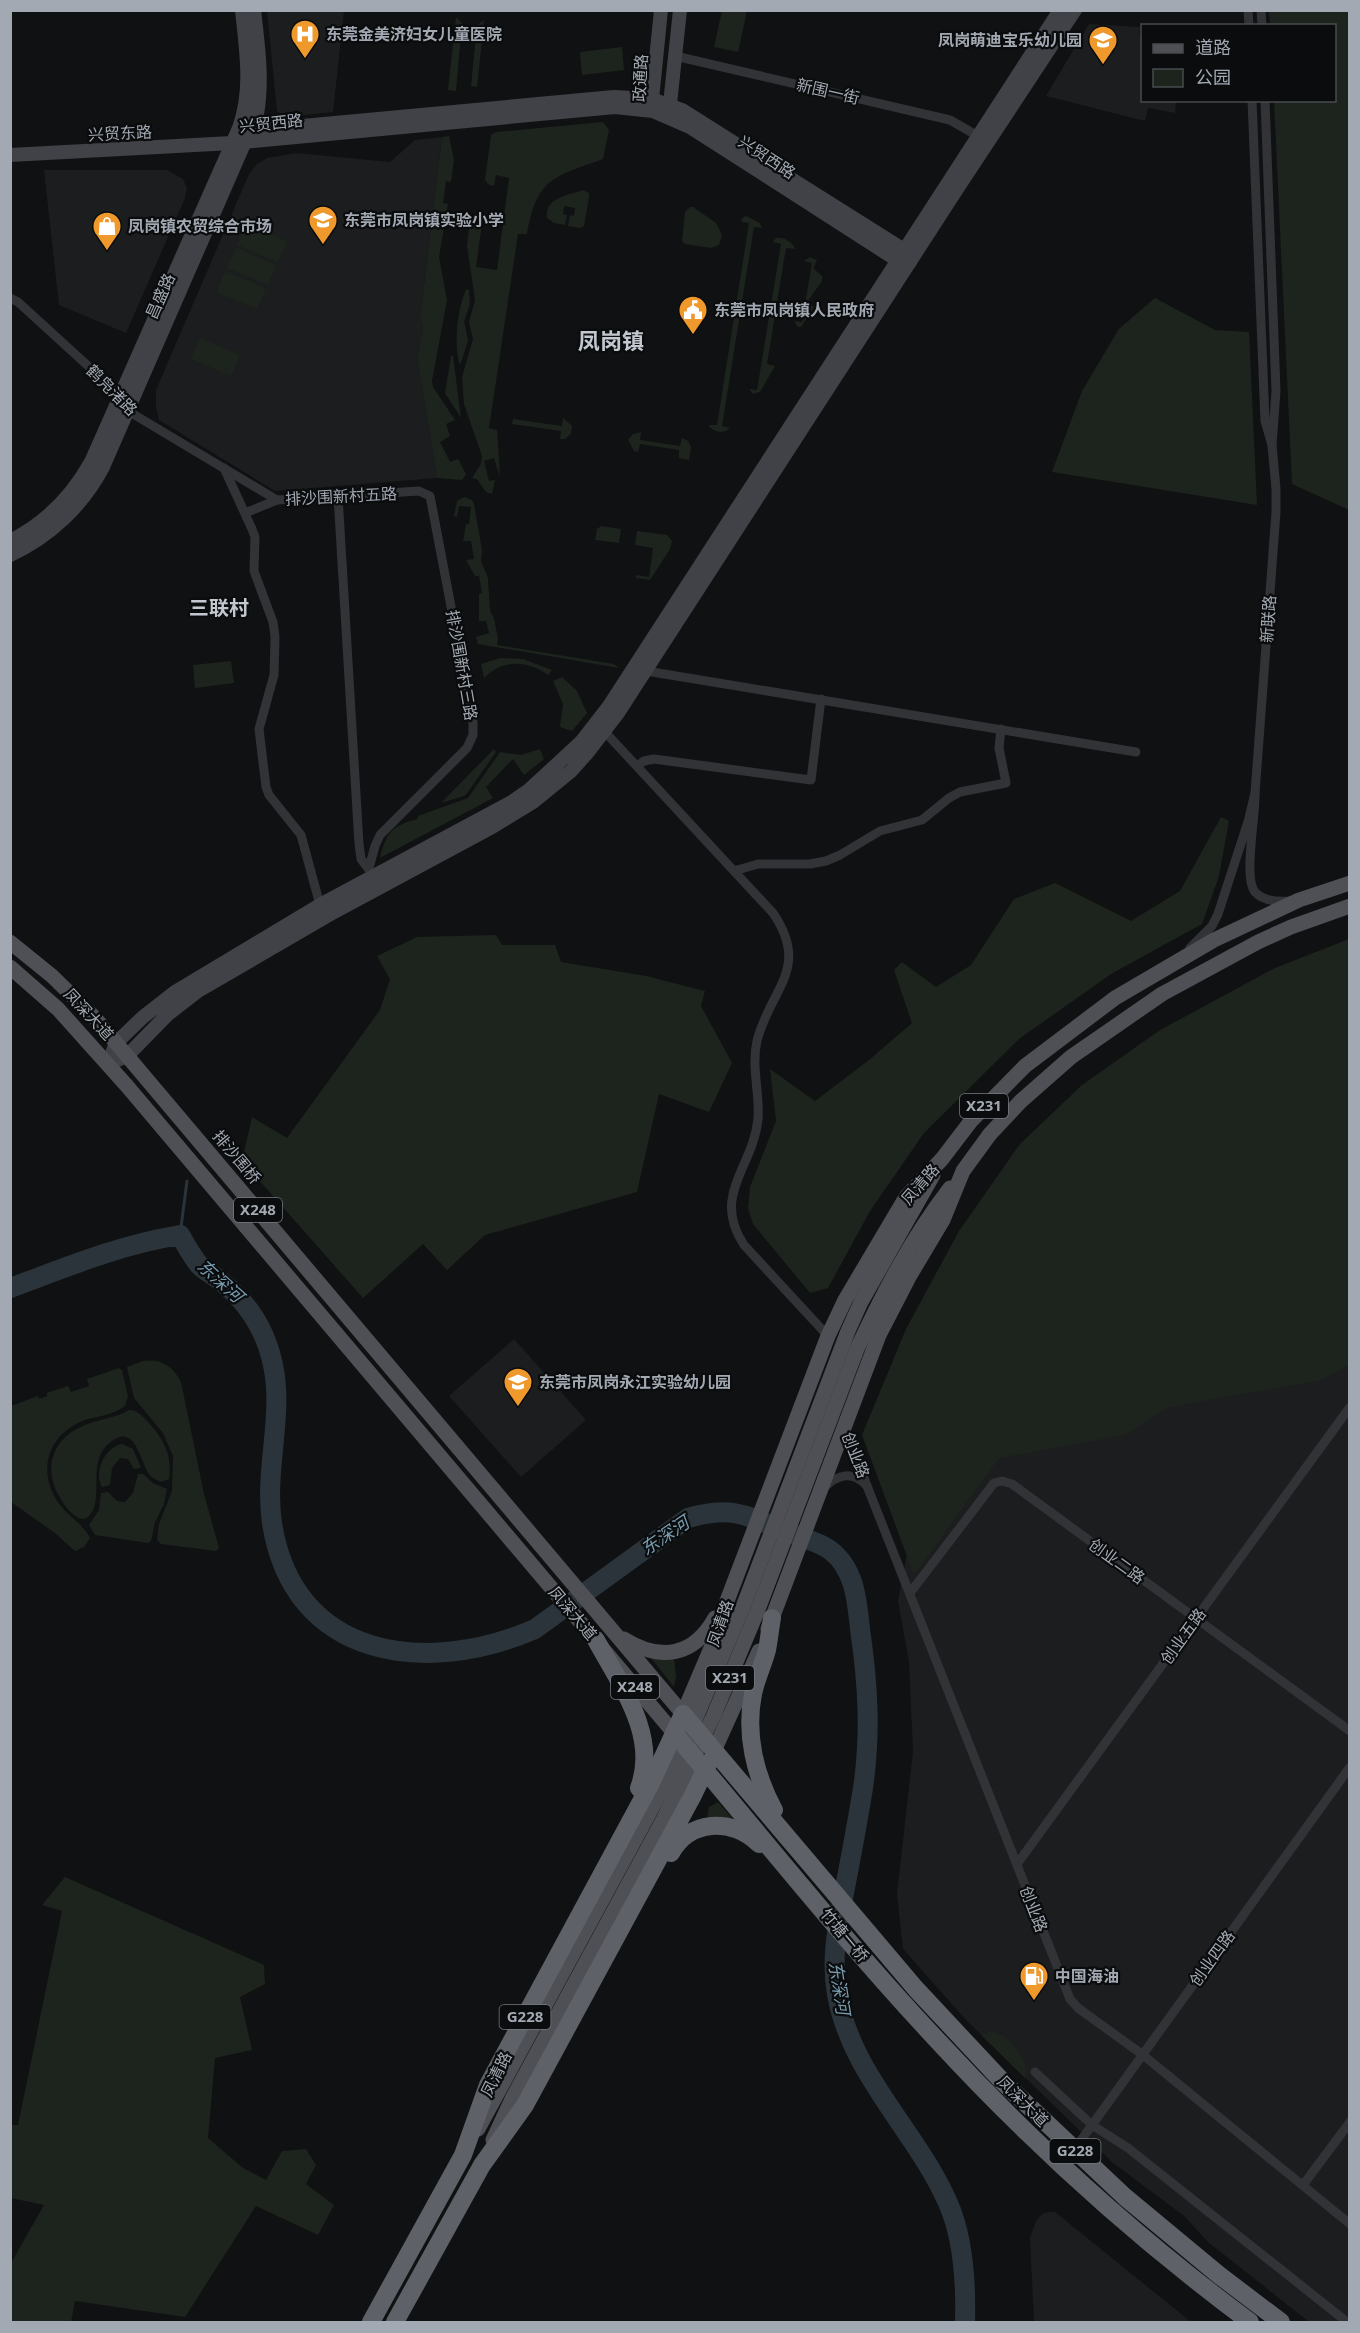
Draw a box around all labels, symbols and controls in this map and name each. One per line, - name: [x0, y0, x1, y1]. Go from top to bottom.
- hospital icon: 东莞金美济妇女儿童医院: [289, 18, 321, 60]
- place label: 东莞金美济妇女儿童医院: [326, 23, 502, 45]
- school or university icon: 凤岗萌迪宝乐幼儿园: [1087, 24, 1119, 66]
- legend: [1141, 24, 1336, 102]
- place label: 凤岗萌迪宝乐幼儿园: [938, 29, 1082, 51]
- text: 道路: [1195, 35, 1231, 59]
- street label: 政通路: [628, 53, 652, 103]
- text: 公园: [1195, 65, 1231, 89]
- street label: 新围一街: [794, 73, 862, 109]
- street label: 兴贸西路: [238, 109, 304, 137]
- street label: 兴贸东路: [87, 120, 153, 146]
- street label: 兴贸西路: [734, 130, 800, 184]
- school or university icon: 东莞市凤岗镇实验小学: [307, 204, 339, 246]
- place label: 东莞市凤岗镇实验小学: [344, 209, 504, 231]
- shop icon: 凤岗镇农贸综合市场: [91, 210, 123, 252]
- place label: 凤岗镇农贸综合市场: [128, 215, 272, 237]
- street label: 昌盛路: [140, 270, 180, 322]
- public building icon: 东莞市凤岗镇人民政府: [677, 294, 709, 336]
- place label: 东莞市凤岗镇人民政府: [714, 299, 874, 321]
- district label: 凤岗镇: [578, 325, 644, 355]
- street label: 鹤凫渚路: [82, 360, 142, 420]
- street label: 排沙围新村五路: [284, 482, 398, 510]
- district label: 三联村: [189, 594, 249, 621]
- street label: 新联路: [1255, 594, 1281, 644]
- street label: 排沙围新村三路: [441, 608, 483, 722]
- street label: 凤深大道: [59, 983, 119, 1045]
- road number: X231: [960, 1094, 1008, 1118]
- street label: 排沙围桥: [208, 1125, 266, 1189]
- street label: 凤清路: [896, 1159, 944, 1209]
- road number: X248: [234, 1198, 282, 1222]
- water label: 东深河: [193, 1253, 251, 1309]
- school or university icon: 东莞市凤岗永江实验幼儿园: [502, 1366, 534, 1408]
- place label: 东莞市凤岗永江实验幼儿园: [539, 1371, 731, 1393]
- street label: 创业路: [837, 1429, 875, 1481]
- water label: 东深河: [635, 1508, 696, 1560]
- street label: 创业二路: [1085, 1533, 1149, 1589]
- street label: 凤深大道: [544, 1581, 602, 1645]
- street label: 凤清路: [702, 1597, 738, 1649]
- street label: 创业五路: [1155, 1604, 1211, 1668]
- road number: X231: [706, 1666, 754, 1690]
- road number: X248: [611, 1675, 659, 1699]
- street label: 创业路: [1015, 1883, 1053, 1935]
- street label: 竹塘一桥: [816, 1903, 874, 1967]
- street label: 创业四路: [1184, 1926, 1240, 1990]
- water label: 东深河: [824, 1959, 857, 2019]
- fuel station icon: 中国海油: [1018, 1960, 1050, 2002]
- place label: 中国海油: [1055, 1965, 1119, 1987]
- road number: G228: [500, 2005, 550, 2029]
- street label: 凤清路: [476, 2048, 516, 2100]
- street label: 凤深大道: [993, 2071, 1053, 2131]
- road number: G228: [1050, 2139, 1100, 2163]

